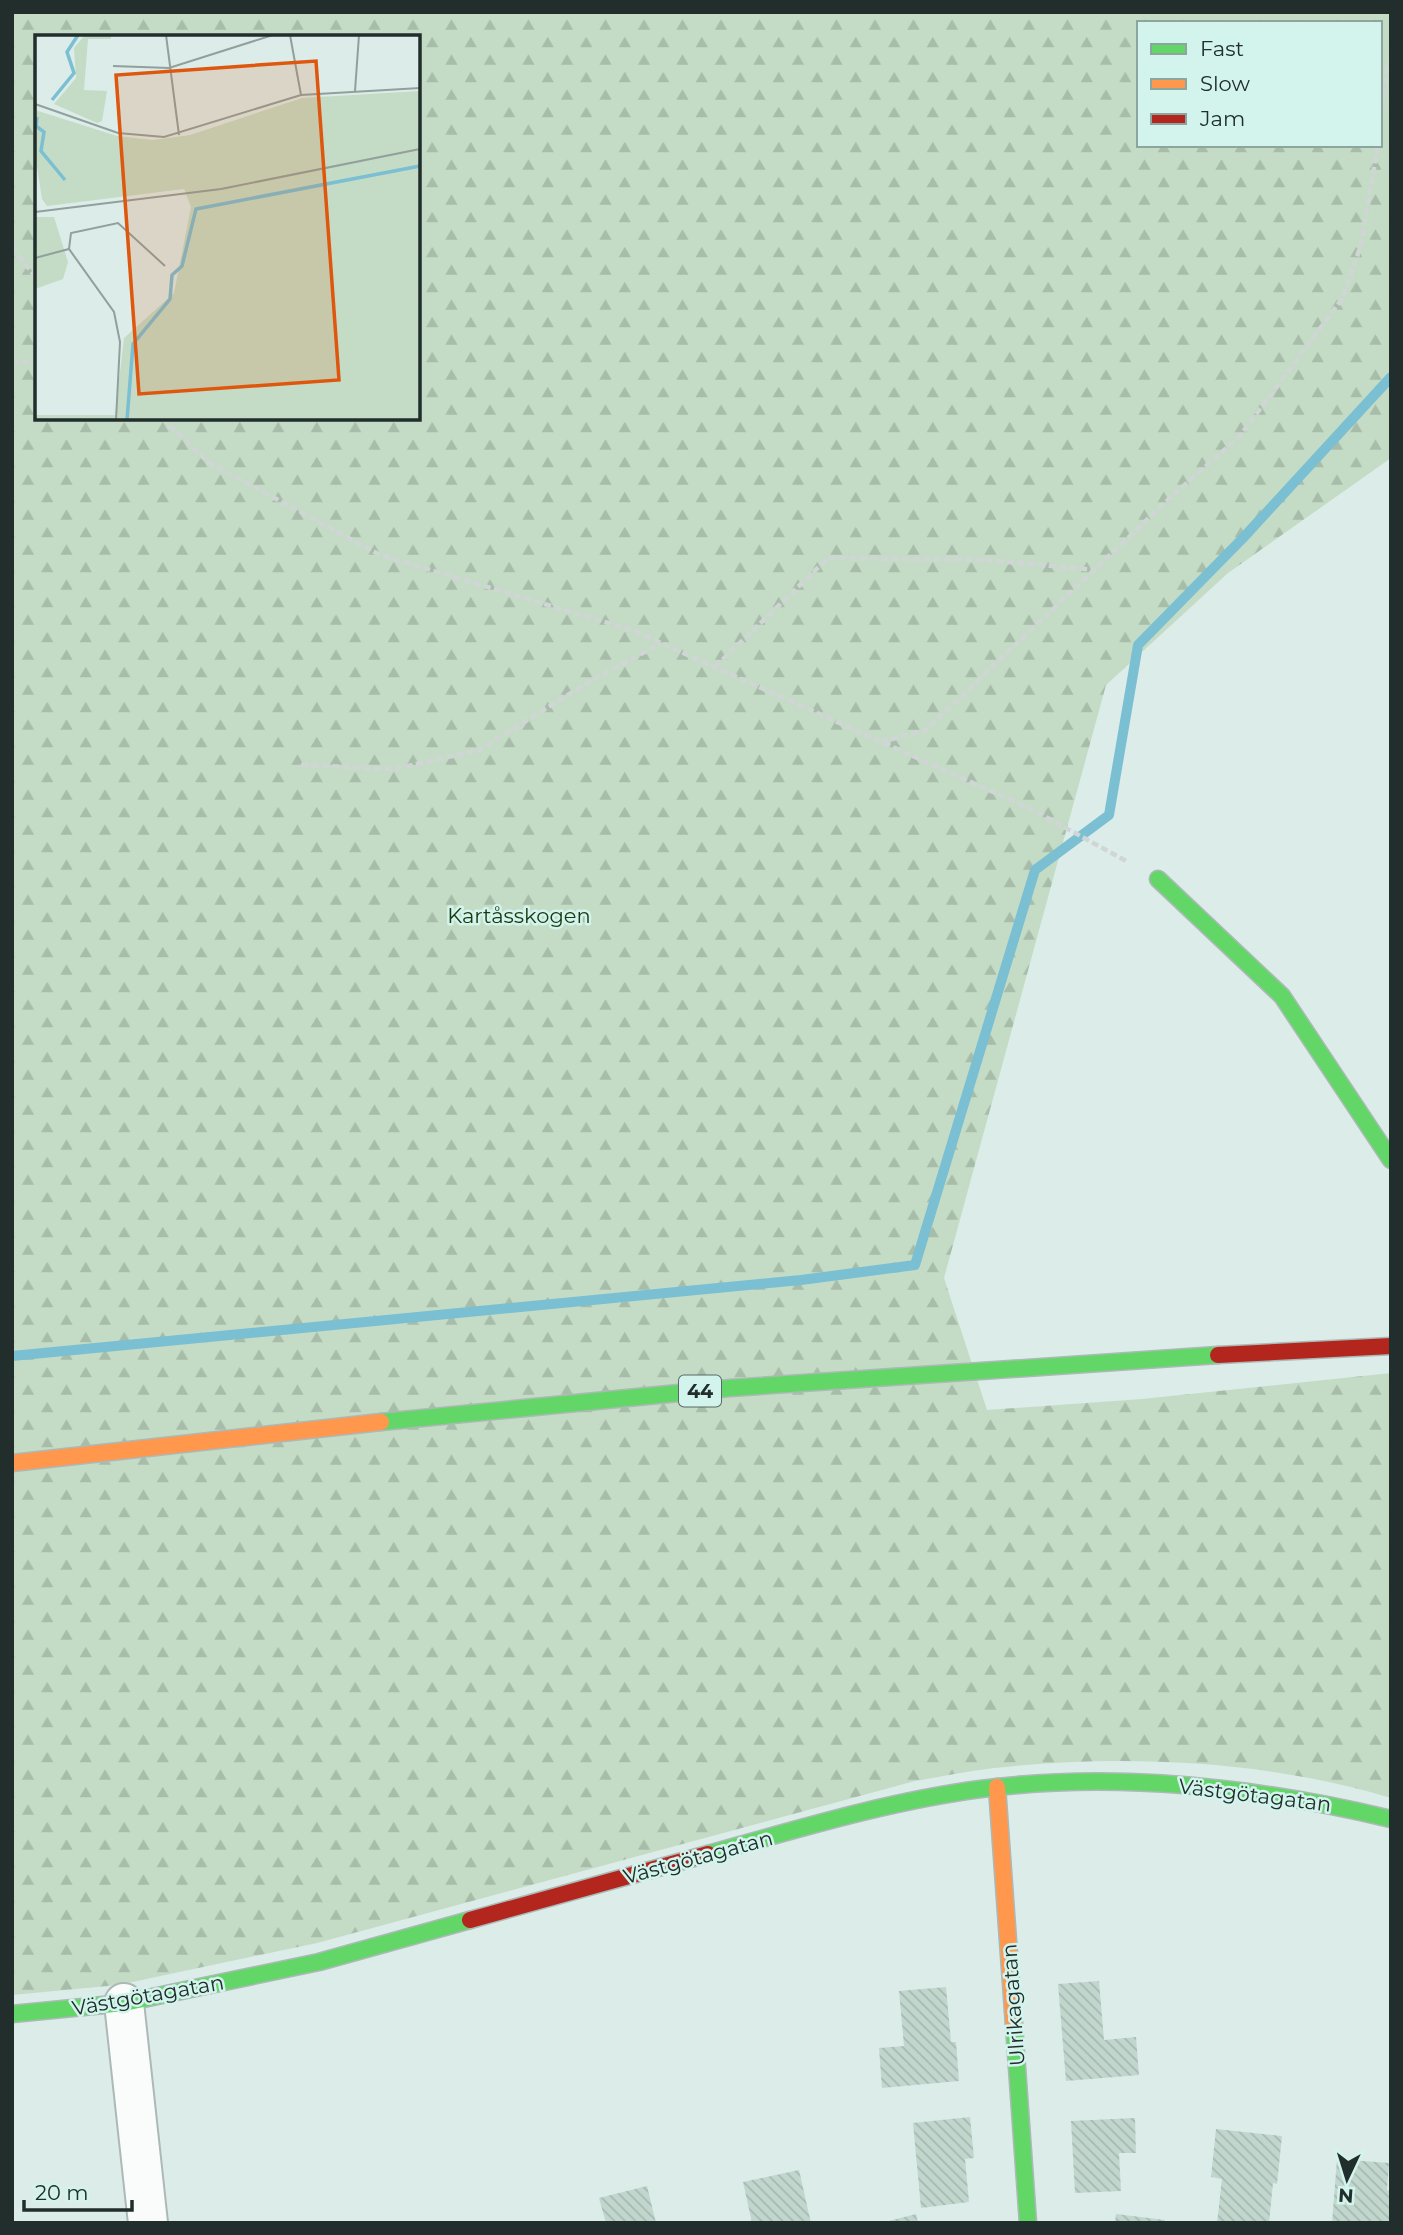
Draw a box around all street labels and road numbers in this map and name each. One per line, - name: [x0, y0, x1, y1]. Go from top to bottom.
- road number: 44: [679, 1376, 721, 1406]
- street label: Västgötagatan: [1177, 1773, 1333, 1817]
- street label: Västgötagatan: [620, 1825, 776, 1889]
- street label: Ulrikagatan: [996, 1943, 1030, 2067]
- street label: Västgötagatan: [70, 1969, 226, 2021]

